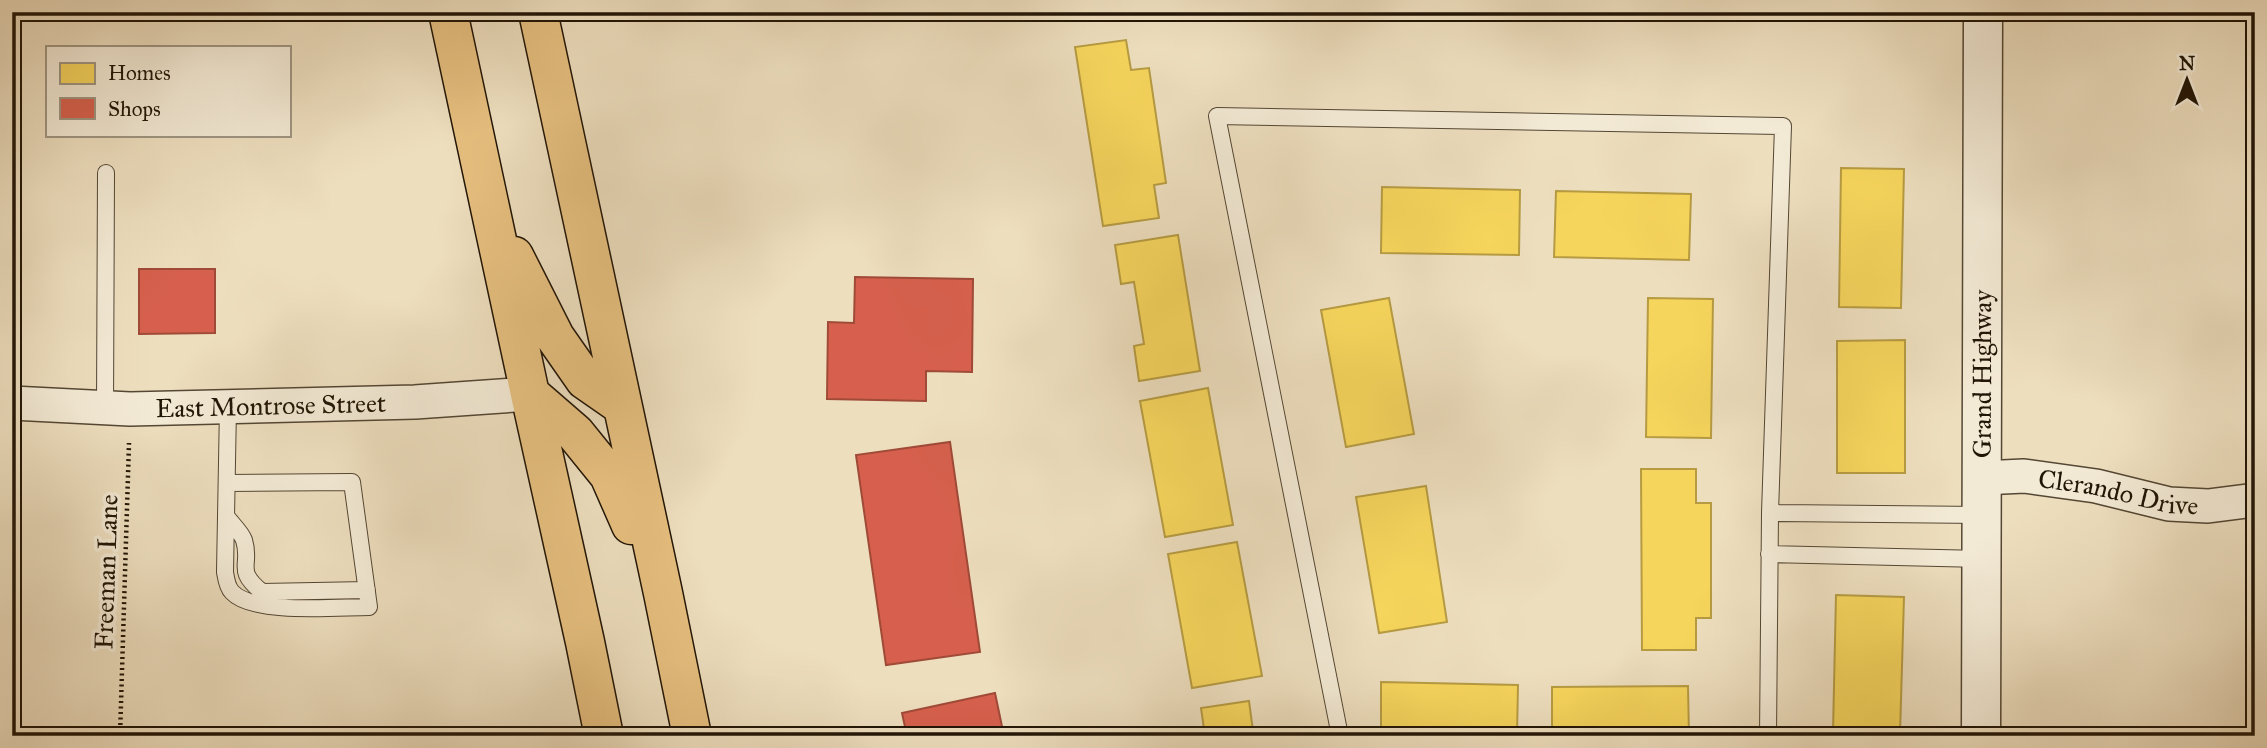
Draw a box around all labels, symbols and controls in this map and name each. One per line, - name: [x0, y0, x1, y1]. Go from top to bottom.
- legend: [46, 46, 290, 136]
- north arrow: [2152, 46, 2222, 116]
- text: N: [2179, 52, 2195, 75]
- text: Homes: [108, 60, 171, 86]
- text: Shops: [108, 96, 161, 122]
- street label: Grand Highway: [1966, 289, 1998, 458]
- street label: East Montrose Street: [155, 387, 386, 424]
- street label: Clerando Drive: [2036, 462, 2199, 521]
- street label: Freeman Lane: [87, 494, 125, 650]

